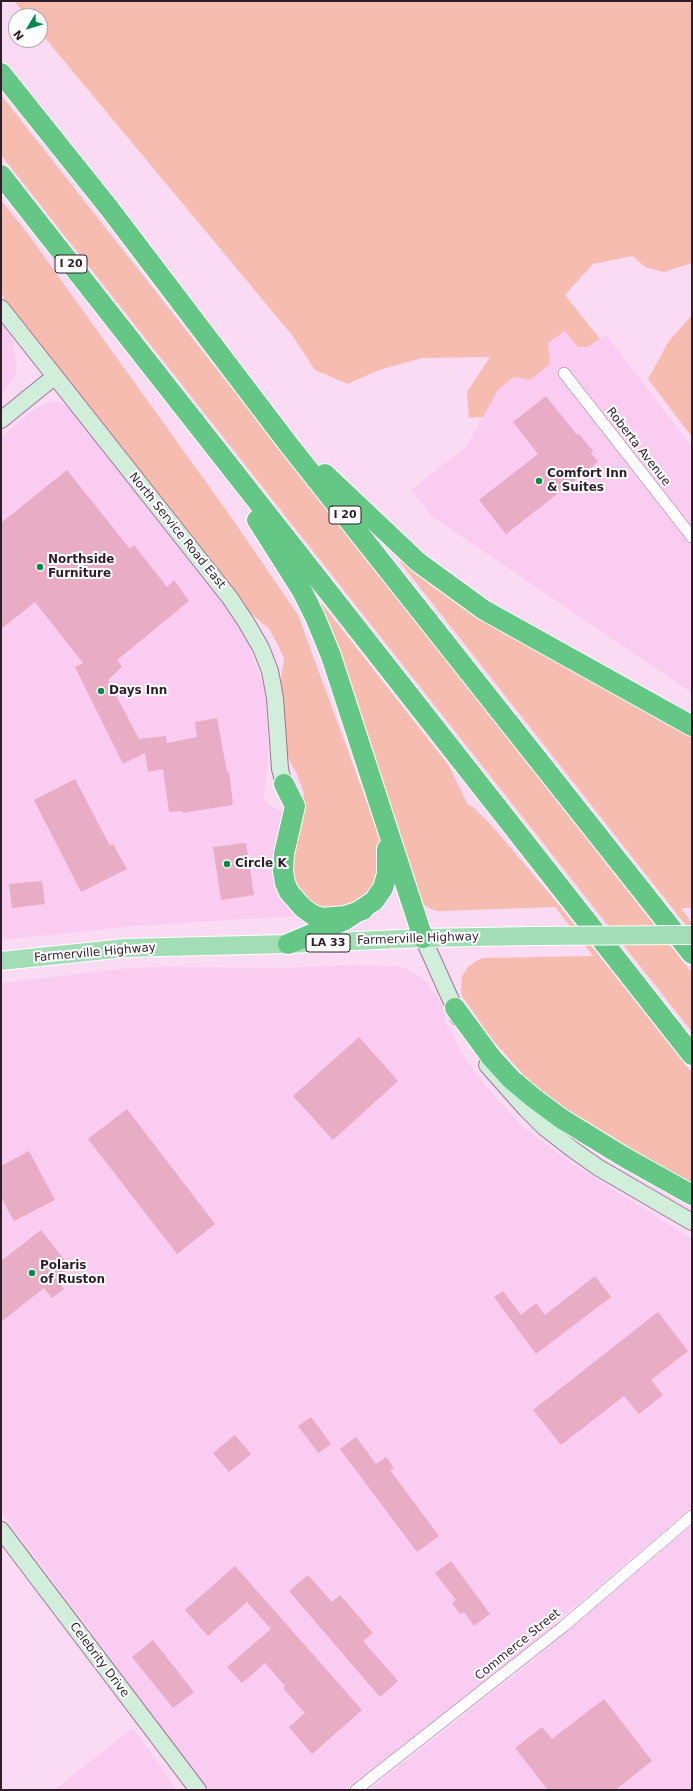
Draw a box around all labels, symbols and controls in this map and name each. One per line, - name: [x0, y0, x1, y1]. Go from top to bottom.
- north arrow: [8, 8, 48, 48]
- text: N: [11, 27, 27, 43]
- road number: I 20: [55, 255, 87, 273]
- street label: Roberta Avenue: [603, 405, 673, 489]
- place label: Comfort Inn & Suites: [547, 467, 627, 495]
- street label: North Service Road East: [126, 470, 228, 592]
- marker: Comfort Inn & Suites: [534, 476, 544, 486]
- road number: I 20: [329, 506, 361, 524]
- place label: Northside Furniture: [48, 553, 114, 581]
- marker: Northside Furniture: [35, 562, 45, 572]
- place label: Days Inn: [109, 684, 167, 698]
- marker: Days Inn: [96, 686, 106, 696]
- place label: Circle K: [235, 857, 287, 871]
- marker: Circle K: [222, 859, 232, 869]
- street label: Farmerville Highway: [357, 930, 479, 948]
- road number: LA 33: [306, 934, 350, 952]
- street label: Farmerville Highway: [34, 941, 156, 965]
- place label: Polaris of Ruston: [40, 1259, 105, 1287]
- marker: Polaris of Ruston: [27, 1268, 37, 1278]
- street label: Commerce Street: [473, 1606, 563, 1684]
- street label: Celebrity Drive: [66, 1620, 132, 1700]

